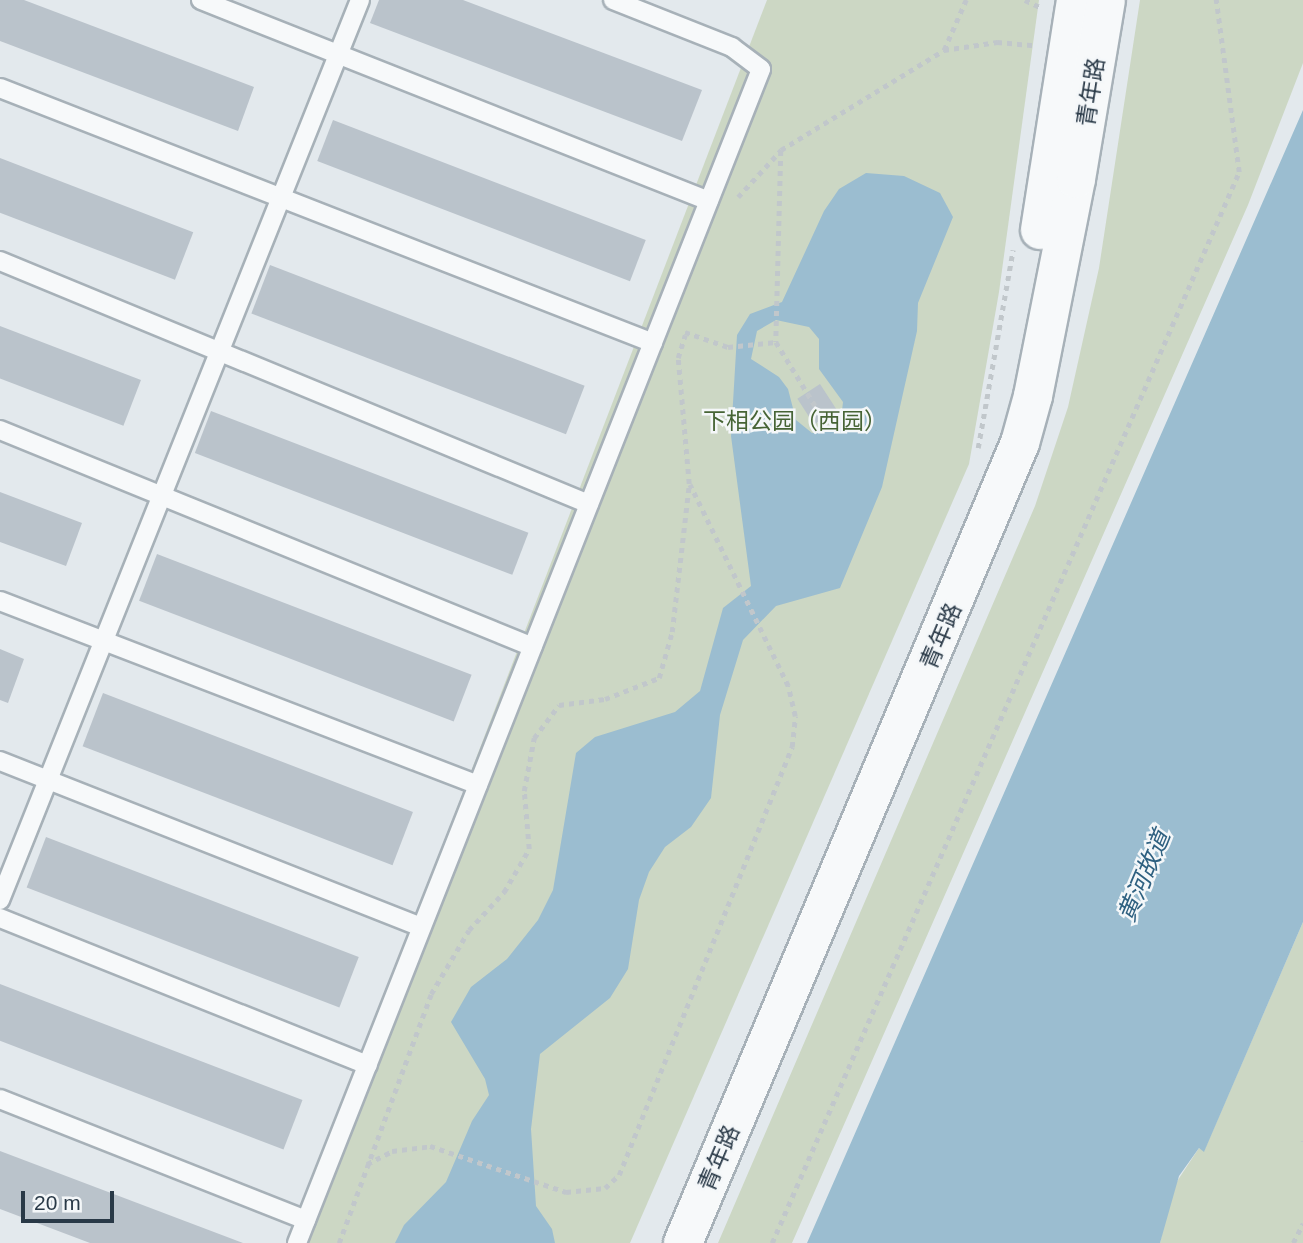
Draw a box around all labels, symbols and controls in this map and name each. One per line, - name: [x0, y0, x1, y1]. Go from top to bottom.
- street label: 青年路: [1072, 56, 1110, 128]
- park label: 下相公园（西园）: [703, 407, 887, 435]
- street label: 青年路: [915, 599, 967, 673]
- water label: 黄河故道: [1112, 826, 1176, 926]
- street label: 青年路: [693, 1121, 745, 1195]
- scale bar: [24, 1176, 117, 1220]
- text: 20 m: [34, 1191, 81, 1214]

